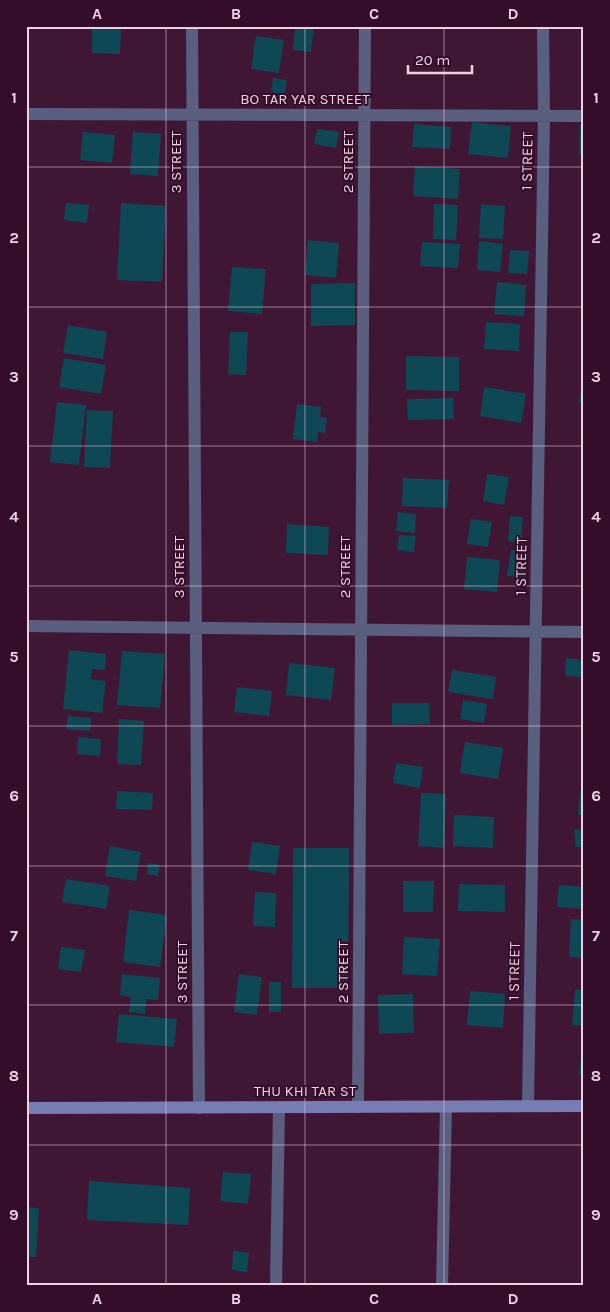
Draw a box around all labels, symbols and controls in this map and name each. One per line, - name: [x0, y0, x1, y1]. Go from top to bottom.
- text: A: [92, 4, 102, 23]
- text: B: [231, 4, 241, 23]
- text: C: [369, 4, 379, 23]
- text: D: [508, 4, 519, 23]
- scale bar: [408, 42, 471, 74]
- text: 20 m: [415, 51, 450, 69]
- text: 1: [11, 88, 17, 107]
- text: 1: [593, 88, 599, 107]
- street label: BO TAR YAR STREET: [240, 90, 370, 108]
- street label: 3 STREET: [167, 130, 185, 193]
- street label: 2 STREET: [339, 130, 357, 193]
- street label: 1 STREET: [517, 131, 537, 190]
- text: 2: [9, 228, 19, 247]
- text: 2: [591, 228, 601, 247]
- text: 3: [9, 367, 19, 386]
- text: 3: [591, 367, 601, 386]
- text: 4: [9, 507, 19, 526]
- text: 4: [591, 507, 601, 526]
- street label: 3 STREET: [170, 535, 188, 598]
- street label: 2 STREET: [336, 535, 354, 598]
- street label: 1 STREET: [511, 536, 531, 595]
- text: 5: [9, 647, 19, 666]
- text: 5: [591, 647, 601, 666]
- text: 6: [9, 786, 19, 805]
- text: 6: [591, 786, 601, 805]
- text: 7: [10, 926, 18, 945]
- text: 7: [592, 926, 600, 945]
- street label: 3 STREET: [173, 940, 191, 1003]
- street label: 2 STREET: [334, 940, 352, 1003]
- street label: 1 STREET: [504, 941, 524, 1000]
- text: 8: [9, 1066, 19, 1085]
- text: 8: [591, 1066, 601, 1085]
- street label: THU KHI TAR ST: [254, 1082, 357, 1100]
- text: 9: [9, 1205, 19, 1224]
- text: 9: [591, 1205, 601, 1224]
- text: A: [92, 1289, 102, 1308]
- text: B: [231, 1289, 241, 1308]
- text: C: [369, 1289, 379, 1308]
- text: D: [508, 1289, 519, 1308]

